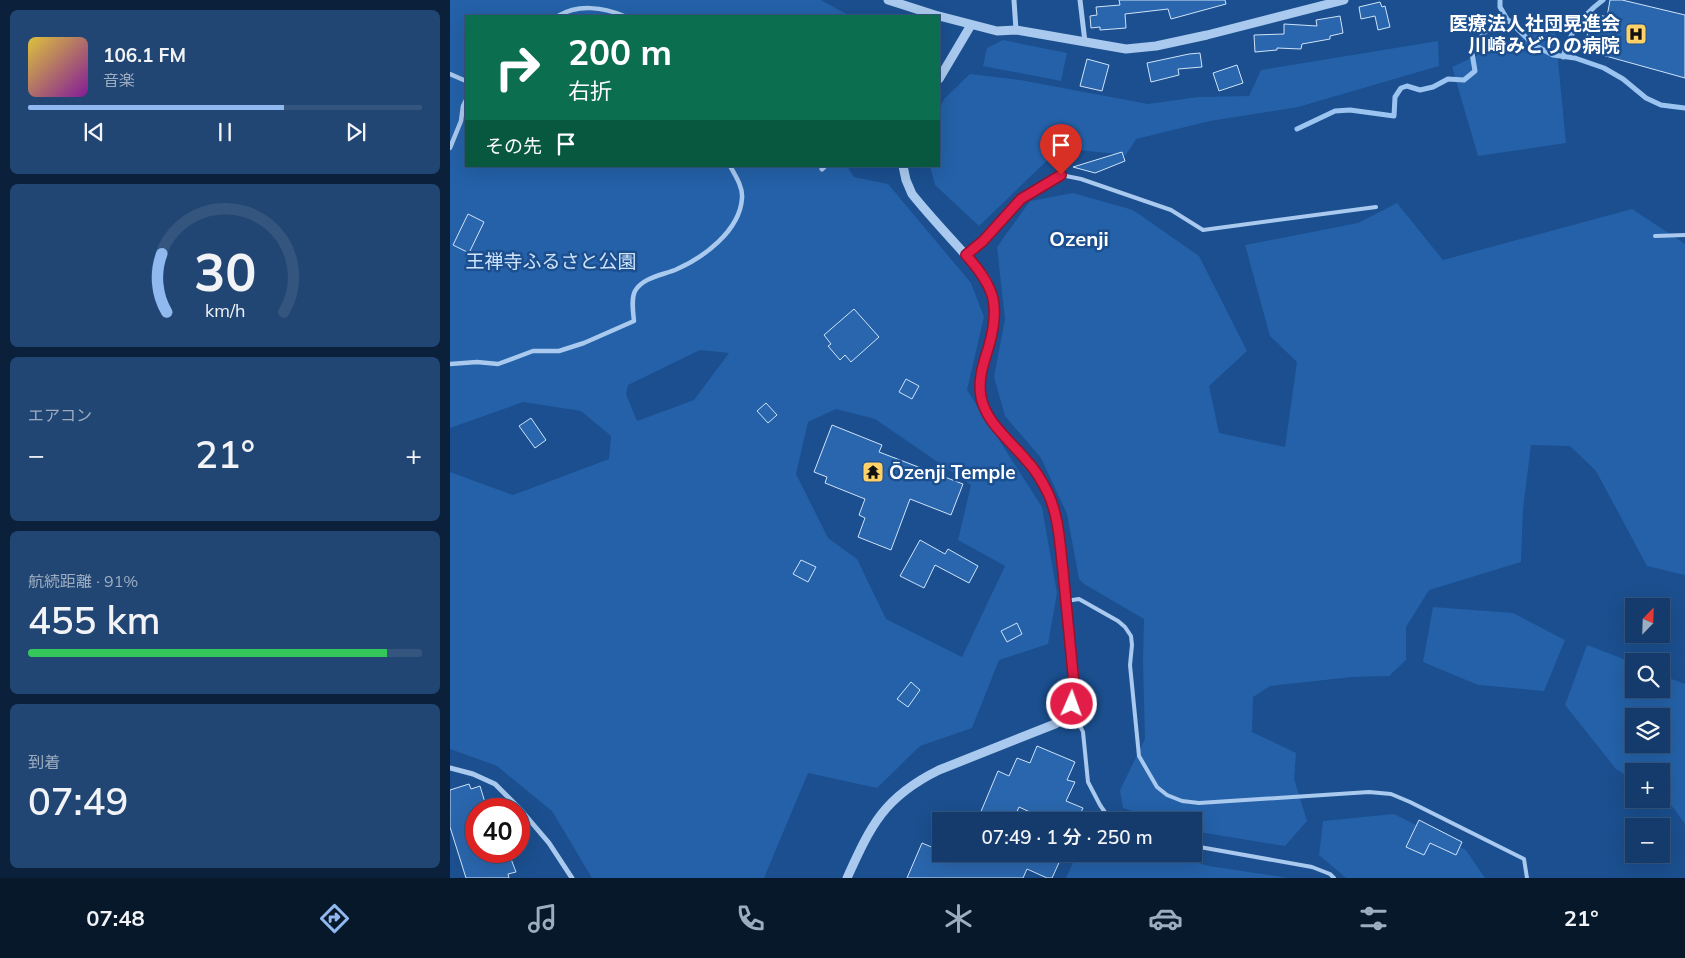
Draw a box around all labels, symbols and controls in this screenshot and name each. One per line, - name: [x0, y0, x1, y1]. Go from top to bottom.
- place label: 医療法人社団晃進会 川崎みどりの病院: [1449, 11, 1620, 57]
- hospital icon: 医療法人社団晃進会 川崎みどりの病院: [1624, 22, 1648, 46]
- text: 200 m: [568, 30, 672, 74]
- icon: right: [485, 35, 550, 100]
- text: 106.1 FM: [103, 43, 186, 67]
- text: 音楽: [103, 70, 135, 90]
- text: 右折: [568, 77, 612, 105]
- icon: previous: [80, 118, 108, 146]
- icon: pause: [211, 118, 239, 146]
- icon: next: [342, 118, 370, 146]
- pin: [1040, 124, 1082, 175]
- icon: arrive: [552, 130, 580, 158]
- icon: arrive: [1047, 131, 1075, 159]
- text: その先: [485, 134, 542, 158]
- district label: Ozenji: [1049, 226, 1109, 251]
- text: 30: [194, 239, 256, 304]
- park label: 王禅寺ふるさと公園: [465, 249, 637, 273]
- text: km/h: [205, 299, 245, 321]
- text: エアコン: [28, 405, 92, 425]
- text: 21°: [195, 430, 255, 478]
- text: −: [28, 437, 45, 472]
- text: +: [405, 437, 422, 472]
- temple icon: Ōzenji Temple: [861, 460, 885, 484]
- place label: Ōzenji Temple: [889, 460, 1016, 484]
- text: 航続距離 · 91%: [28, 571, 138, 591]
- text: 455 km: [28, 596, 161, 644]
- north arrow: [1625, 598, 1670, 642]
- map controls: [1625, 598, 1670, 863]
- button: search: [1625, 653, 1670, 698]
- position arrow: [1045, 677, 1097, 729]
- button: layers: [1625, 708, 1670, 753]
- text: 到着: [28, 752, 60, 772]
- button: +: [1625, 763, 1670, 808]
- text: 07:49: [28, 777, 128, 825]
- speed limit sign: 40: [465, 798, 530, 863]
- button: −: [1625, 818, 1670, 863]
- text: 07:49 · 1 分 · 250 m: [981, 825, 1153, 849]
- icon: directions: [317, 901, 352, 936]
- icon: music: [525, 901, 560, 936]
- icon: phone: [733, 901, 768, 936]
- icon: climate: [941, 901, 976, 936]
- icon: car: [1148, 901, 1183, 936]
- icon: filters: [1356, 901, 1391, 936]
- text: 07:48: [86, 904, 145, 932]
- text: 21°: [1564, 904, 1599, 932]

